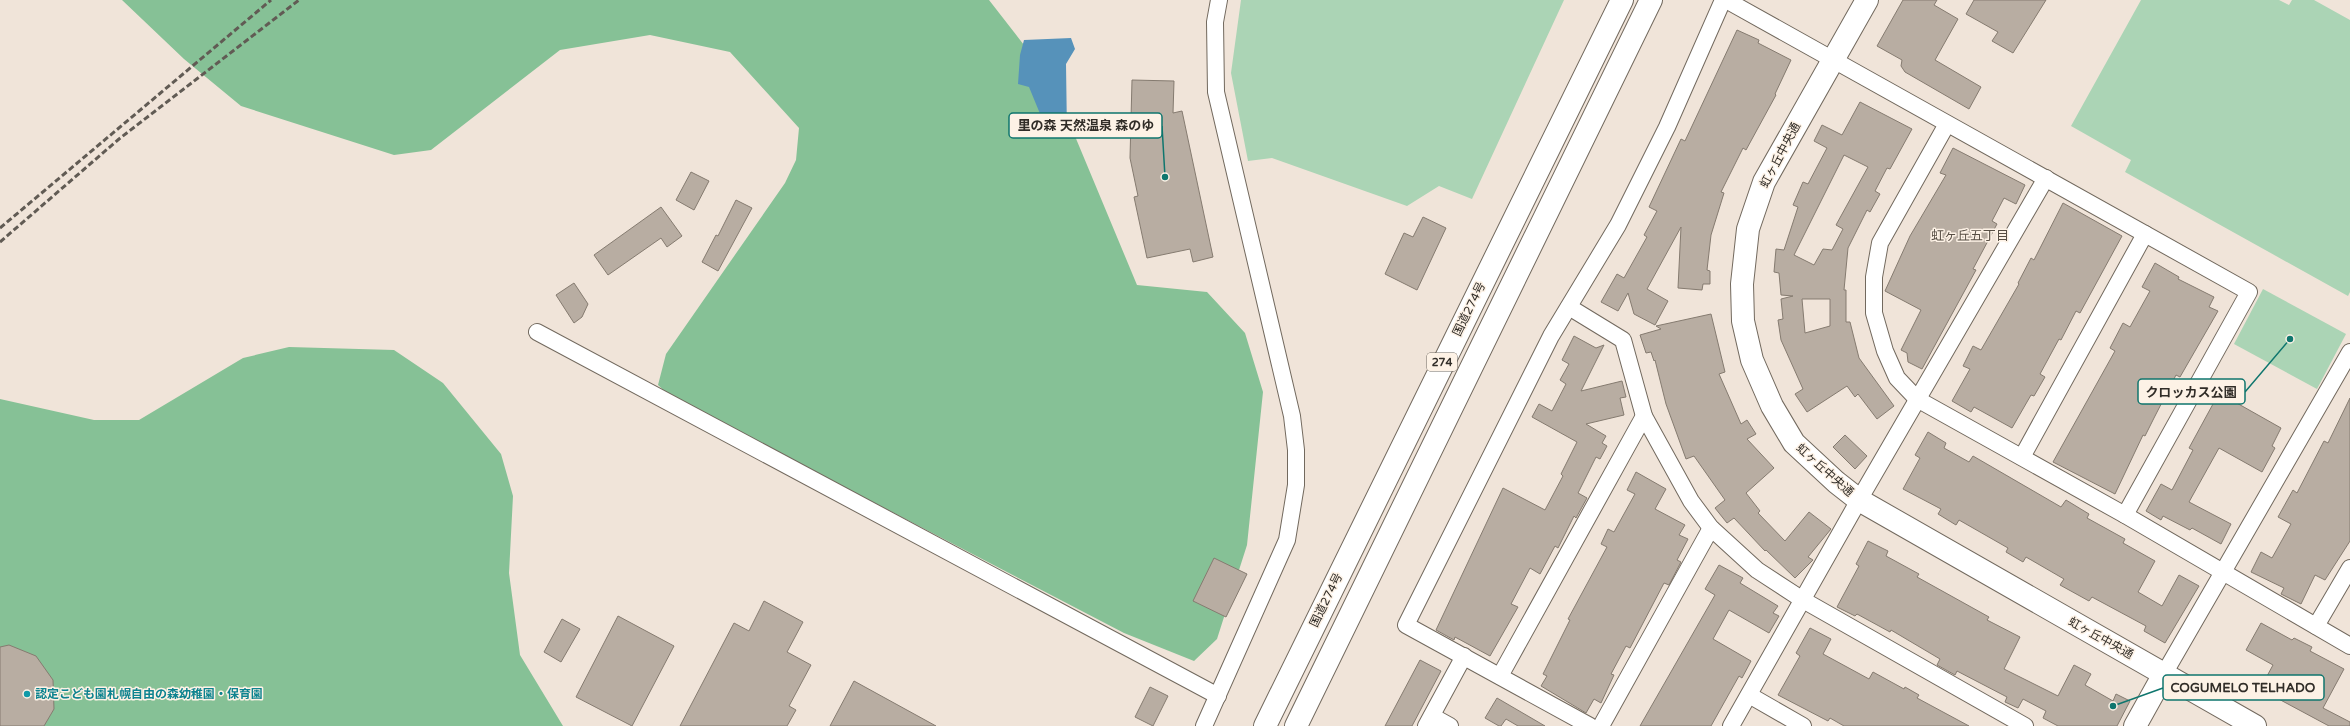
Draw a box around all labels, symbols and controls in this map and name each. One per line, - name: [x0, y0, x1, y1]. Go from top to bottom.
- callout: 里の森 天然温泉 森のゆ: [1009, 113, 1162, 138]
- text: 里の森 天然温泉 森のゆ: [1018, 118, 1154, 134]
- street label: 虹ヶ丘中央通: [1757, 120, 1803, 190]
- district label: 虹ヶ丘五丁目: [1931, 228, 2009, 244]
- street label: 国道274号: [1450, 280, 1488, 338]
- road number: 274: [1427, 353, 1457, 371]
- callout: クロッカス公園: [2138, 379, 2245, 404]
- text: クロッカス公園: [2145, 385, 2237, 401]
- street label: 虹ヶ丘中央通: [1794, 441, 1856, 499]
- street label: 国道274号: [1307, 571, 1345, 629]
- street label: 虹ヶ丘中央通: [2066, 614, 2136, 662]
- callout: COGUMELO TELHADO: [2163, 675, 2324, 700]
- text: COGUMELO TELHADO: [2171, 680, 2316, 696]
- place label: 認定こども園札幌自由の森幼稚園・保育園: [35, 687, 263, 701]
- marker: 認定こども園札幌自由の森幼稚園・保育園: [22, 689, 32, 699]

